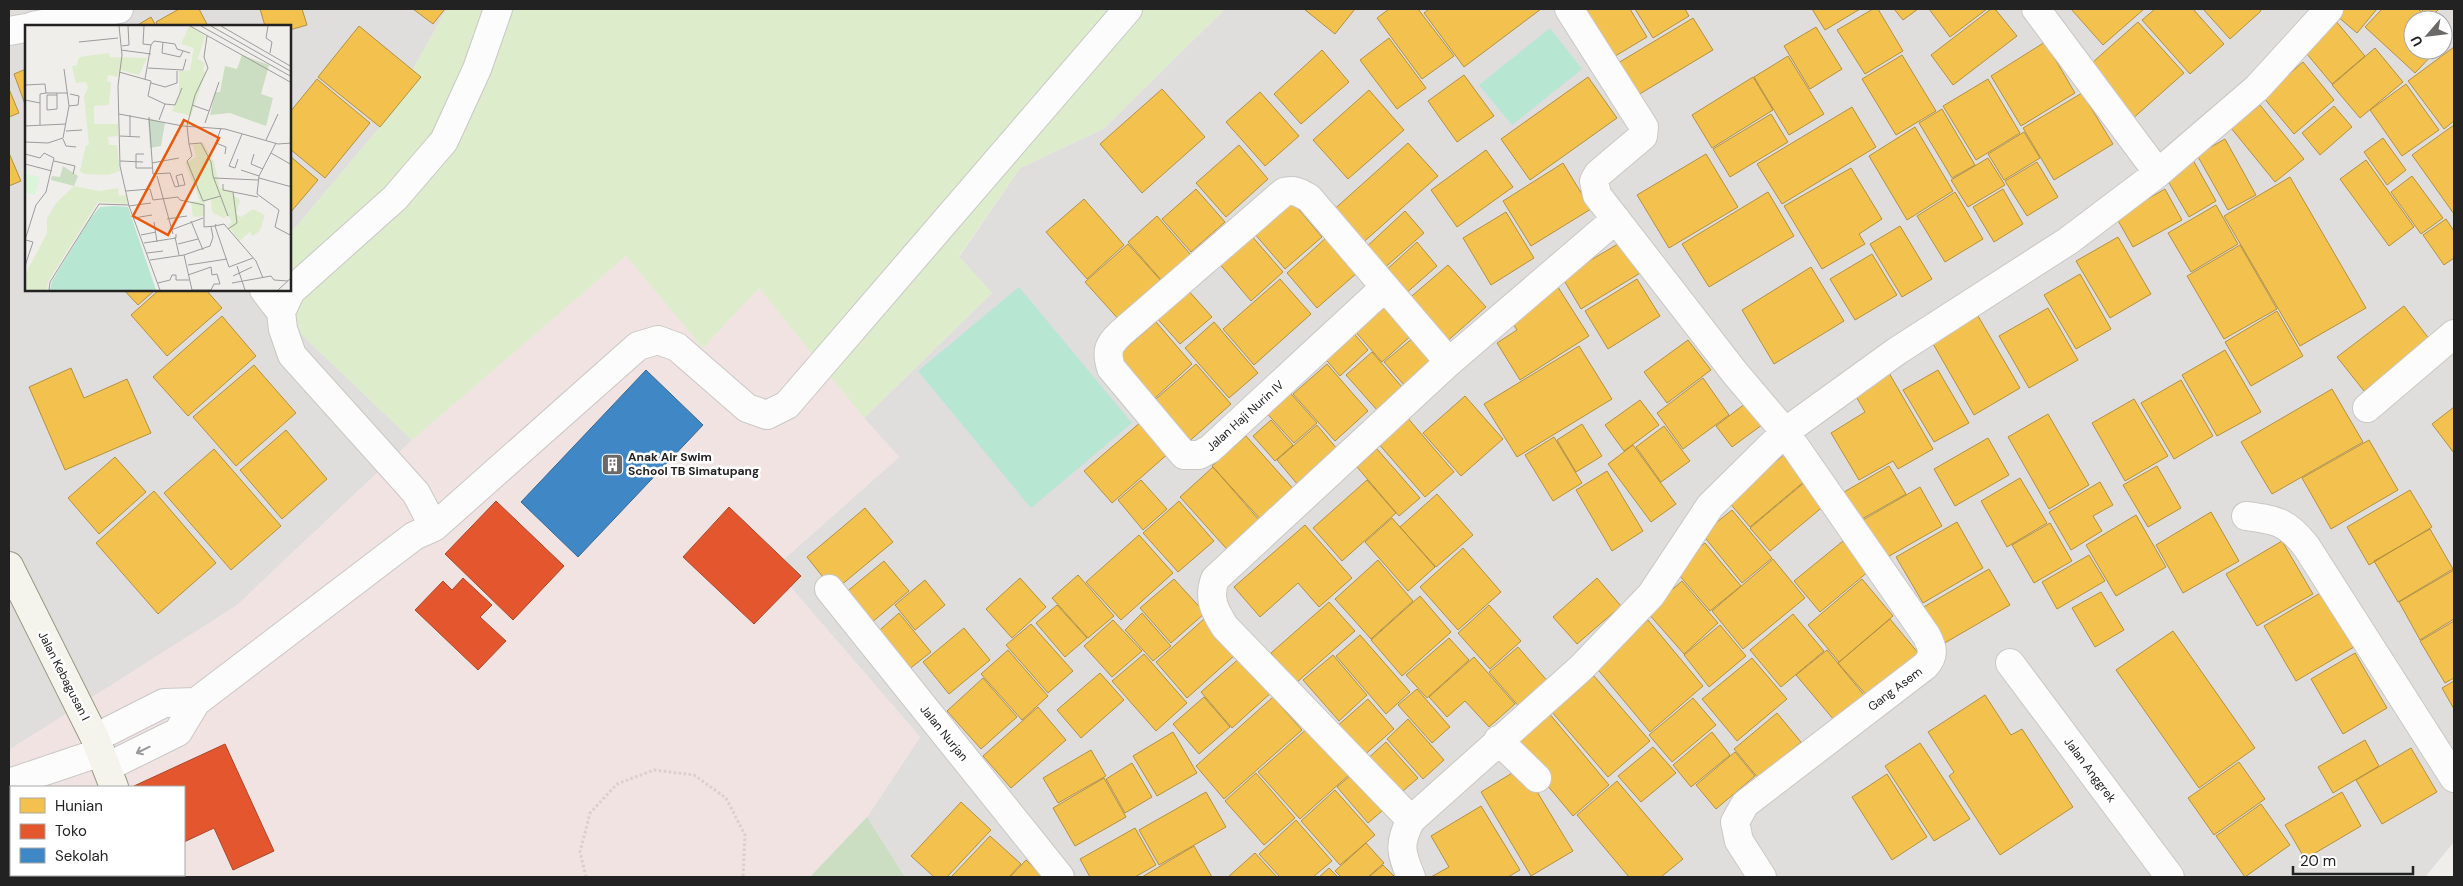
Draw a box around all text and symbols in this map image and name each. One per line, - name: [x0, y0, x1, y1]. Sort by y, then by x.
- north arrow: [2403, 10, 2453, 60]
- inset map: [25, 25, 291, 291]
- text: U: [2406, 33, 2427, 50]
- street label: Jalan Haji Nurin IV: [1203, 377, 1287, 455]
- place label: Anak Air Swim School TB Simatupang: [628, 449, 759, 479]
- building icon: Anak Air Swim School TB Simatupang: [600, 452, 624, 476]
- street label: Jalan Kebagusan I: [35, 629, 93, 723]
- street label: Gang Asem: [1865, 663, 1925, 715]
- street label: Jalan Nurjan: [916, 702, 972, 764]
- street label: Jalan Anggrek: [2060, 734, 2120, 806]
- one-way arrow: [135, 745, 150, 755]
- legend: [10, 786, 185, 876]
- text: Hunian: [55, 796, 103, 816]
- text: Toko: [55, 821, 87, 841]
- scale bar: [2293, 844, 2413, 876]
- text: Sekolah: [55, 846, 108, 866]
- text: 20 m: [2300, 851, 2336, 871]

